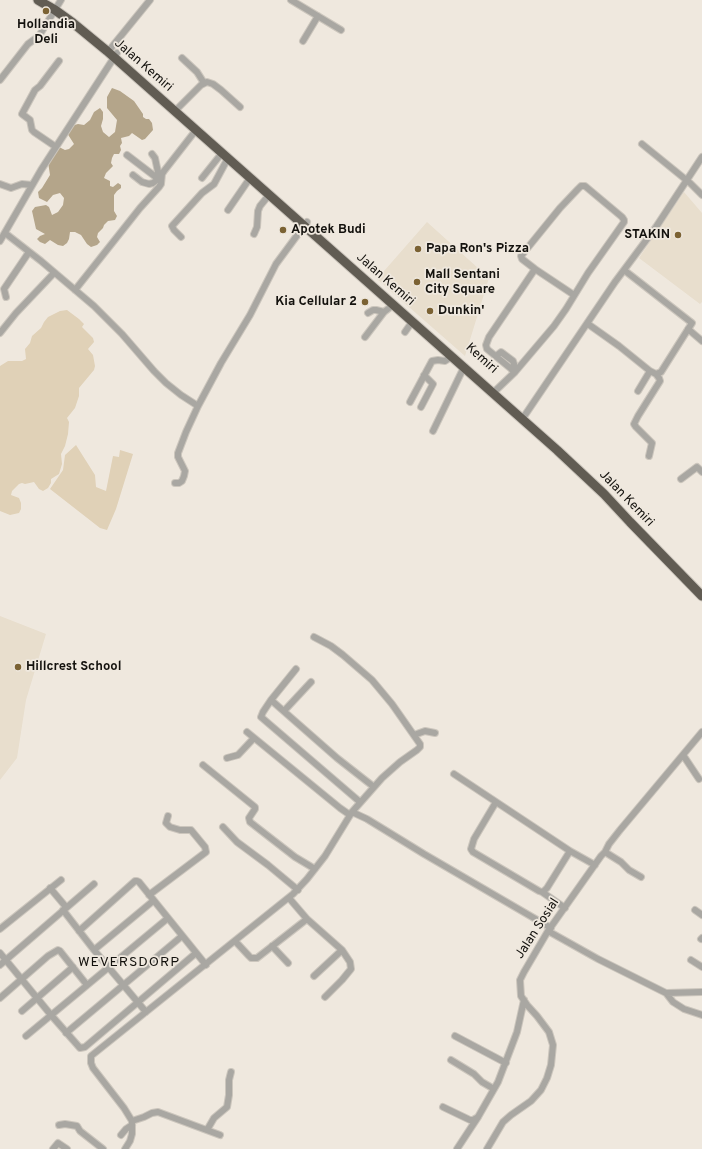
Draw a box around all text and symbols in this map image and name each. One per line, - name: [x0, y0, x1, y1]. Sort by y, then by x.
- marker: Hollandia Deli: [41, 6, 51, 16]
- place label: Hollandia Deli: [17, 17, 75, 48]
- street label: Jalan Kemiri: [110, 36, 176, 96]
- place label: Apotek Budi: [291, 222, 366, 238]
- marker: Apotek Budi: [278, 225, 288, 235]
- place label: STAKIN: [624, 227, 670, 243]
- marker: STAKIN: [673, 230, 683, 240]
- place label: Papa Ron's Pizza: [426, 241, 529, 257]
- marker: Papa Ron's Pizza: [413, 244, 423, 254]
- street label: Jalan Kemiri: [352, 250, 418, 310]
- place label: Mall Sentani City Square: [425, 267, 500, 298]
- marker: Mall Sentani City Square: [412, 277, 422, 287]
- place label: Kia Cellular 2: [275, 294, 357, 310]
- marker: Kia Cellular 2: [360, 297, 370, 307]
- place label: Dunkin': [438, 303, 484, 319]
- marker: Dunkin': [425, 306, 435, 316]
- street label: Kemiri: [462, 340, 500, 378]
- street label: Jalan Kemiri: [595, 467, 657, 531]
- place label: Hillcrest School: [26, 659, 121, 675]
- marker: Hillcrest School: [13, 662, 23, 672]
- street label: Jalan Sosial: [513, 896, 563, 962]
- district label: WEVERSDORP: [78, 955, 180, 971]

